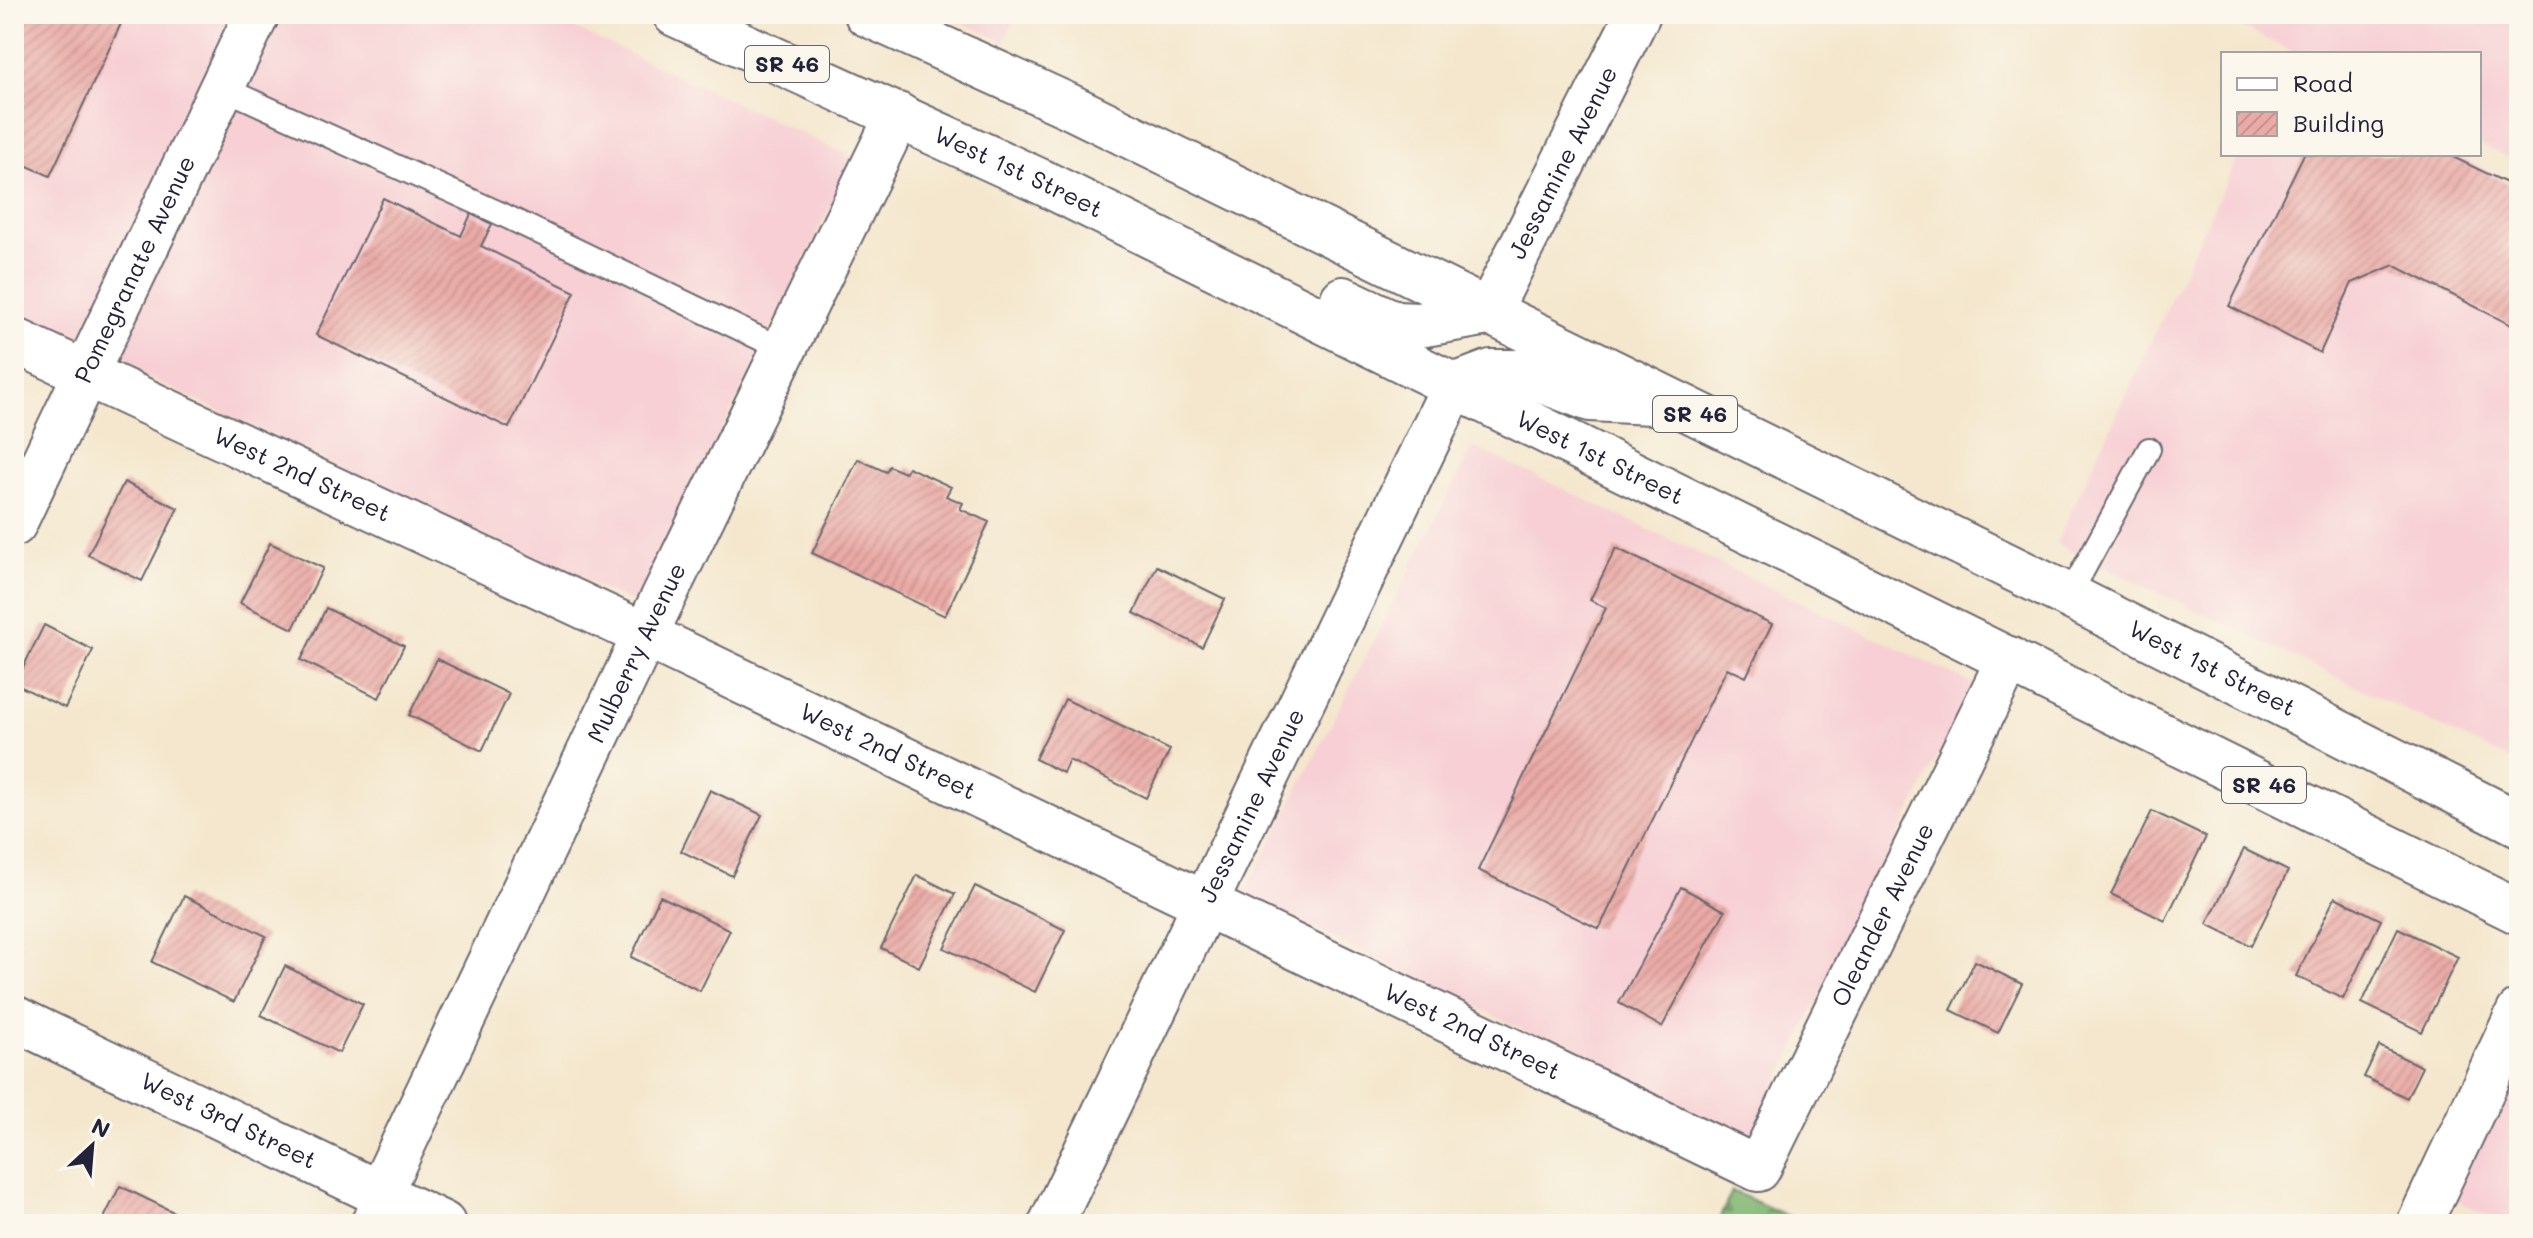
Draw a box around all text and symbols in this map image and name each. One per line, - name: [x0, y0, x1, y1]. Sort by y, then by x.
- road number: SR 46: [745, 46, 829, 82]
- legend: [2221, 52, 2481, 156]
- street label: Jessamine Avenue: [1501, 61, 1623, 264]
- text: Road: [2293, 67, 2353, 98]
- text: Building: [2293, 107, 2384, 138]
- street label: West 1st Street: [930, 118, 1109, 224]
- street label: Pomegranate Avenue: [67, 150, 201, 388]
- road number: SR 46: [1653, 396, 1737, 432]
- street label: West 1st Street: [1512, 402, 1689, 511]
- street label: West 2nd Street: [209, 419, 396, 528]
- street label: Mulberry Avenue: [579, 557, 692, 747]
- street label: West 1st Street: [2124, 612, 2301, 722]
- street label: West 2nd Street: [795, 695, 982, 806]
- street label: Jessamine Avenue: [1191, 703, 1311, 907]
- road number: SR 46: [2222, 767, 2306, 803]
- street label: Oleander Avenue: [1823, 817, 1940, 1011]
- street label: West 2nd Street: [1380, 975, 1566, 1086]
- street label: West 3rd Street: [136, 1064, 322, 1175]
- north arrow: [52, 1106, 132, 1186]
- text: N: [87, 1111, 115, 1144]

